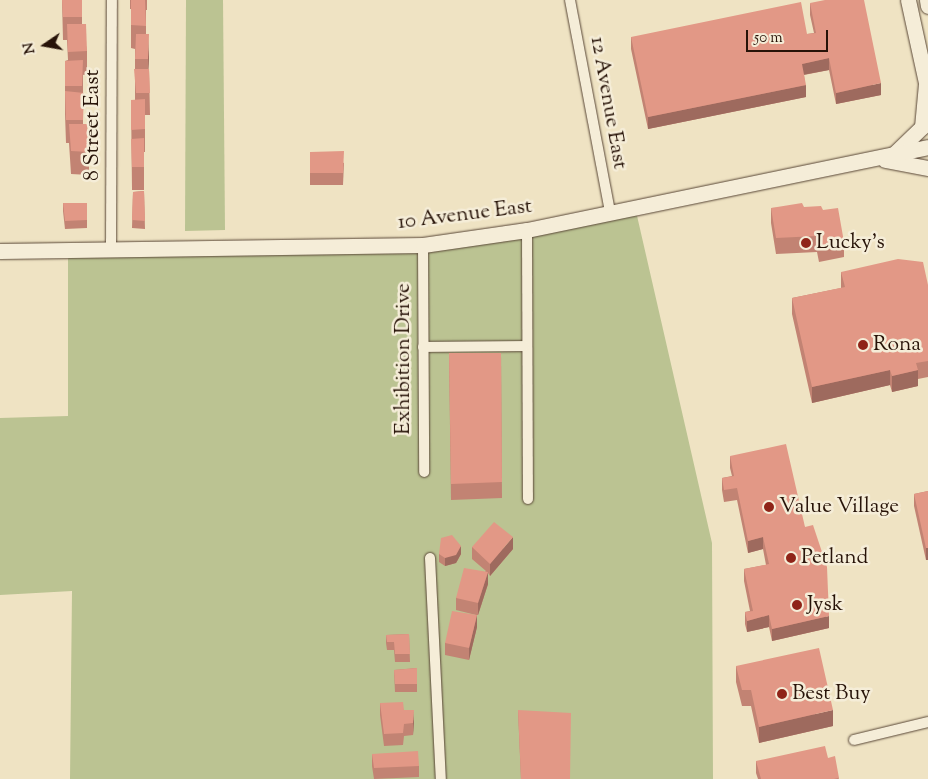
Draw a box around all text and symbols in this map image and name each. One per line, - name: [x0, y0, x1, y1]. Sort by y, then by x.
- north arrow: [20, 20, 70, 70]
- scale bar: [748, 20, 830, 52]
- text: 50 m: [754, 28, 783, 49]
- street label: 12 Avenue East: [584, 35, 632, 171]
- text: N: [19, 41, 41, 56]
- street label: 8 Street East: [80, 69, 106, 181]
- street label: 10 Avenue East: [396, 194, 534, 236]
- place label: Lucky's: [816, 230, 885, 256]
- marker: Lucky's: [800, 237, 812, 249]
- street label: Exhibition Drive: [391, 283, 417, 435]
- place label: Rona: [873, 332, 921, 358]
- marker: Rona: [857, 339, 869, 351]
- place label: Value Village: [779, 494, 899, 520]
- marker: Value Village: [763, 501, 775, 513]
- place label: Petland: [801, 545, 868, 571]
- marker: Petland: [785, 552, 797, 564]
- place label: Jysk: [807, 592, 843, 618]
- marker: Jysk: [791, 599, 803, 611]
- place label: Best Buy: [792, 681, 871, 707]
- marker: Best Buy: [776, 688, 788, 700]

